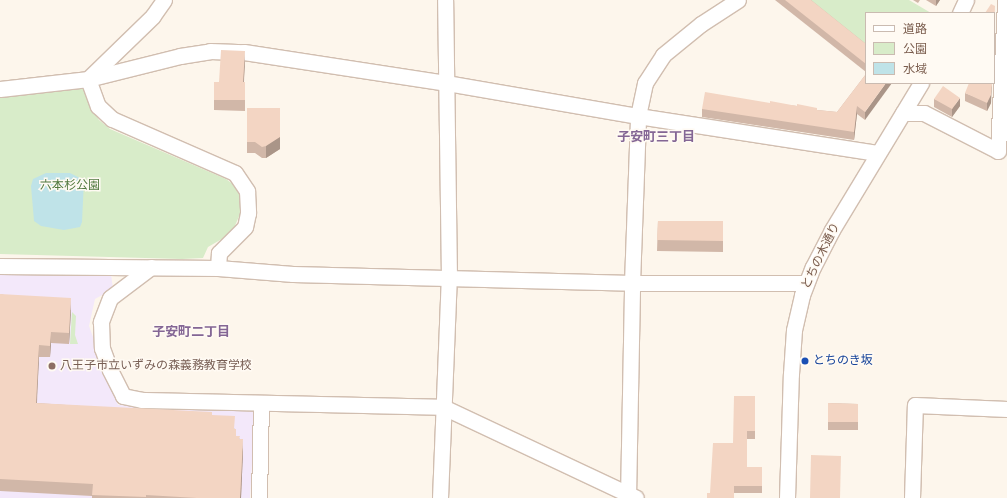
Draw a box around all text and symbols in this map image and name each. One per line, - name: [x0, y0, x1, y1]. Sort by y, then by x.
- legend: [865, 12, 995, 84]
- text: 道路: [903, 21, 927, 37]
- text: 公園: [903, 41, 927, 57]
- text: 水域: [903, 61, 927, 77]
- district label: 子安町三丁目: [617, 129, 695, 145]
- park label: 六本杉公園: [40, 179, 100, 193]
- street label: とちの木通り: [799, 220, 843, 292]
- district label: 子安町二丁目: [152, 324, 230, 340]
- place label: とちのき坂: [813, 354, 873, 368]
- marker: とちのき坂: [800, 356, 810, 366]
- place label: 八王子市立いずみの森義務教育学校: [60, 359, 252, 373]
- marker: 八王子市立いずみの森義務教育学校: [47, 361, 57, 371]

